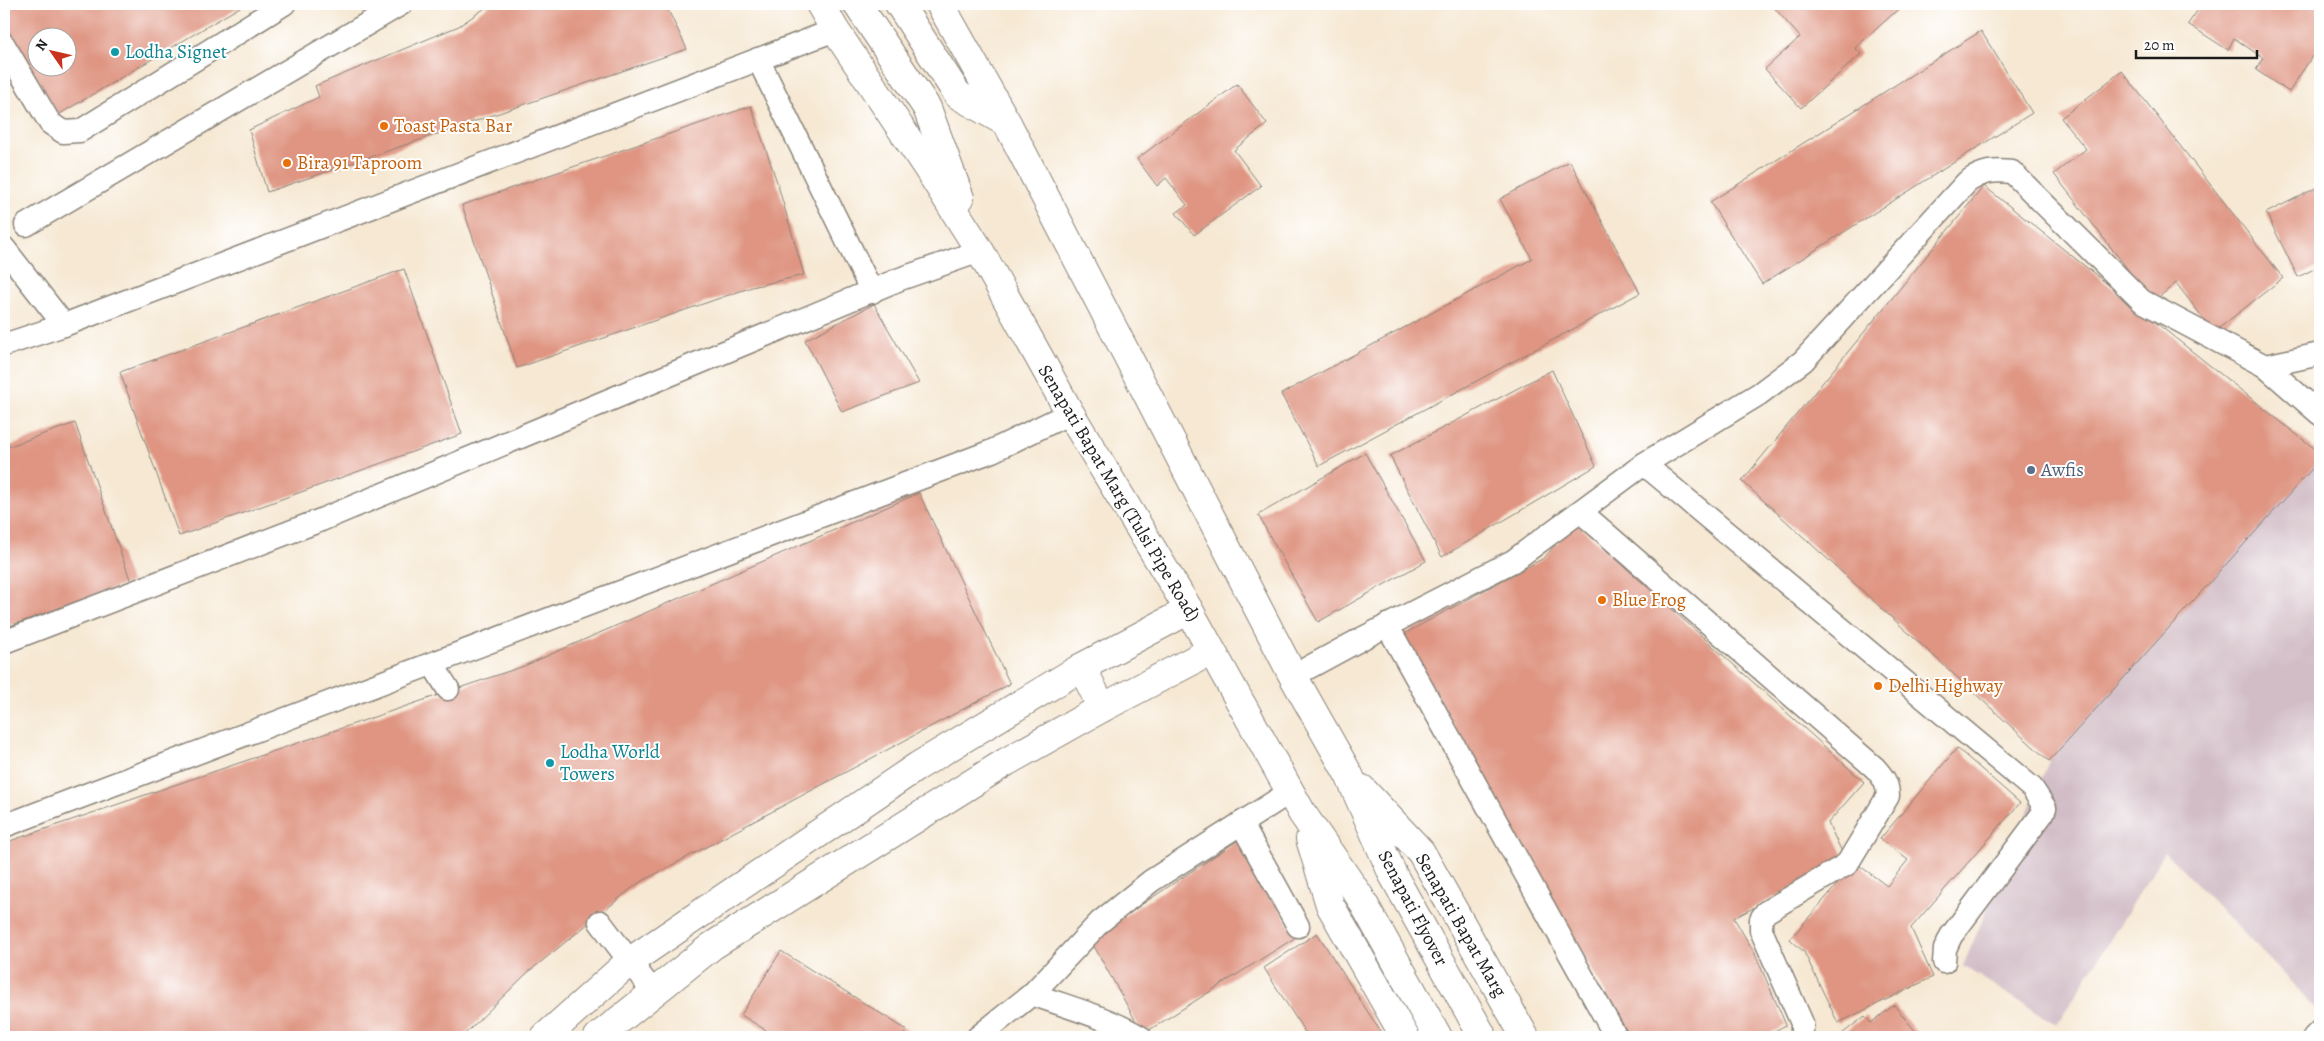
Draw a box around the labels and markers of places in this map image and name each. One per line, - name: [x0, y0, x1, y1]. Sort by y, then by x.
- place label: Lodha Signet: [125, 39, 227, 65]
- marker: Lodha Signet: [109, 46, 121, 58]
- place label: Toast Pasta Bar: [394, 113, 512, 139]
- marker: Toast Pasta Bar: [378, 120, 390, 132]
- place label: Bira 91 Taproom: [297, 150, 422, 176]
- marker: Bira 91 Taproom: [281, 157, 293, 169]
- place label: Awfis: [2040, 457, 2084, 483]
- marker: Awfis: [2025, 464, 2037, 476]
- place label: Blue Frog: [1612, 587, 1686, 613]
- marker: Blue Frog: [1596, 594, 1608, 606]
- place label: Delhi Highway: [1888, 673, 2003, 699]
- marker: Delhi Highway: [1872, 680, 1884, 692]
- place label: Lodha World Towers: [560, 739, 661, 787]
- marker: Lodha World Towers: [544, 757, 556, 769]

